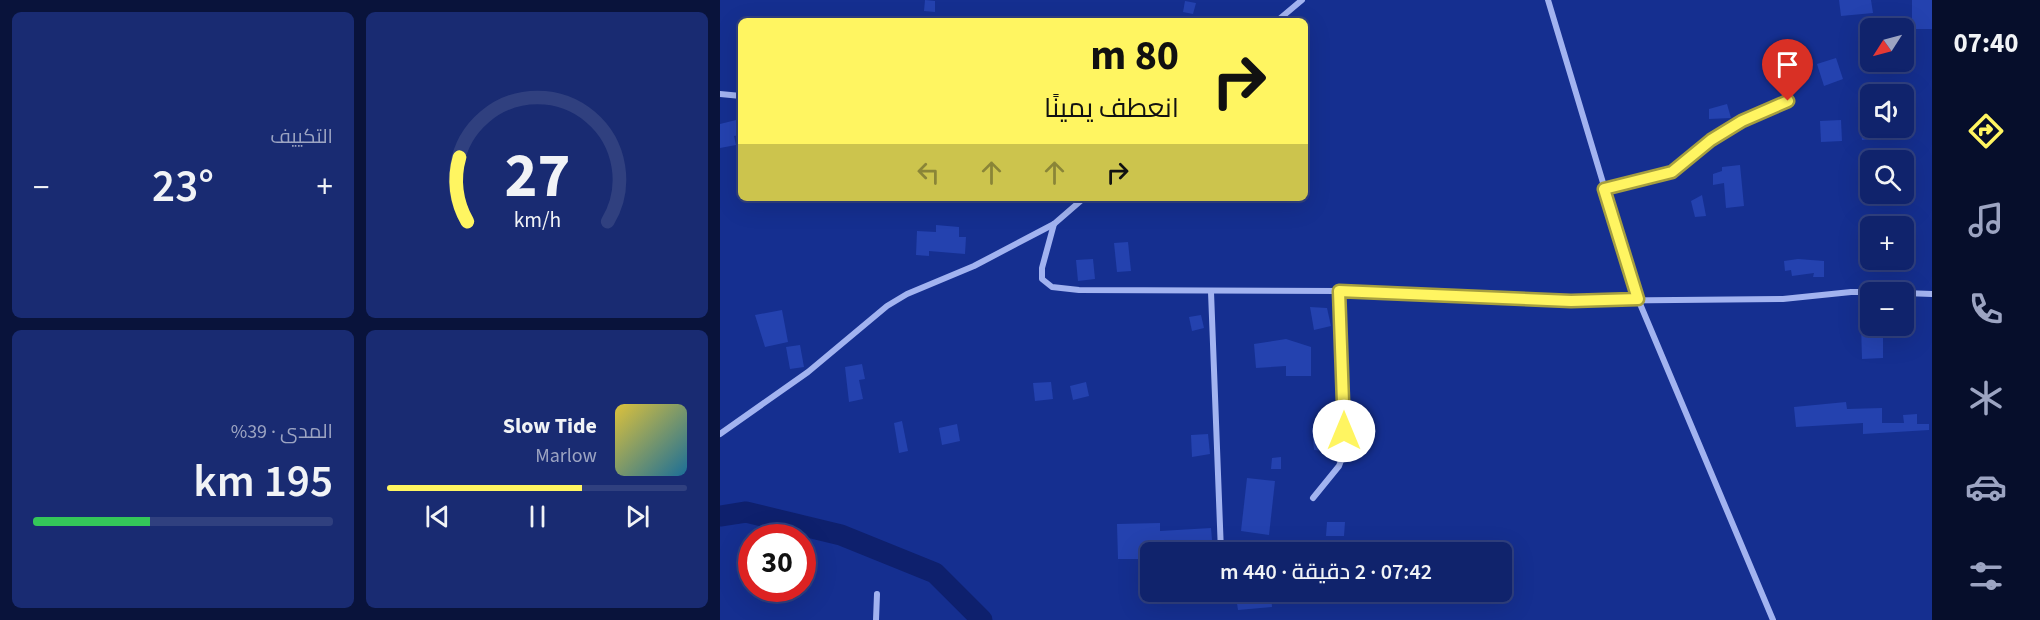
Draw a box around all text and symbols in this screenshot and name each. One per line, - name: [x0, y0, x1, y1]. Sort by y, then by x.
- north arrow: [1860, 18, 1914, 72]
- map controls: [1860, 18, 1914, 336]
- text: 07:40: [1953, 24, 2019, 63]
- text: 80 m: [1090, 26, 1179, 86]
- pin: [1762, 39, 1813, 101]
- icon: right: [1200, 42, 1278, 120]
- icon: arrive: [1771, 48, 1804, 81]
- button: sound: [1860, 84, 1914, 138]
- text: انعطف يمينًا: [1044, 89, 1179, 128]
- icon: directions: [1965, 110, 2007, 152]
- text: التكييف: [270, 123, 333, 151]
- text: 27: [504, 132, 570, 221]
- button: search: [1860, 150, 1914, 204]
- text: 23°: [152, 155, 214, 219]
- icon: left: [912, 156, 945, 189]
- icon: ahead: [975, 156, 1008, 189]
- icon: ahead: [1038, 156, 1071, 189]
- icon: right: [1101, 156, 1134, 189]
- text: −: [33, 164, 49, 211]
- text: +: [317, 164, 333, 211]
- icon: music: [1965, 199, 2007, 241]
- text: km/h: [513, 205, 561, 236]
- button: +: [1860, 216, 1914, 270]
- button: −: [1860, 282, 1914, 336]
- icon: phone: [1965, 288, 2007, 330]
- icon: climate: [1965, 377, 2007, 419]
- position arrow: [1312, 399, 1376, 463]
- text: Slow Tide: [503, 410, 597, 442]
- text: المدى · 39%: [231, 418, 333, 446]
- text: Marlow: [535, 442, 597, 470]
- text: 195 km: [193, 450, 333, 514]
- icon: car: [1965, 466, 2007, 508]
- icon: previous: [421, 500, 454, 533]
- icon: pause: [521, 500, 554, 533]
- icon: next: [621, 500, 654, 533]
- speed limit sign: 30: [738, 524, 816, 602]
- icon: filters: [1965, 555, 2007, 597]
- text: 07:42 · 2 دقيقة · 440 m: [1220, 556, 1432, 588]

